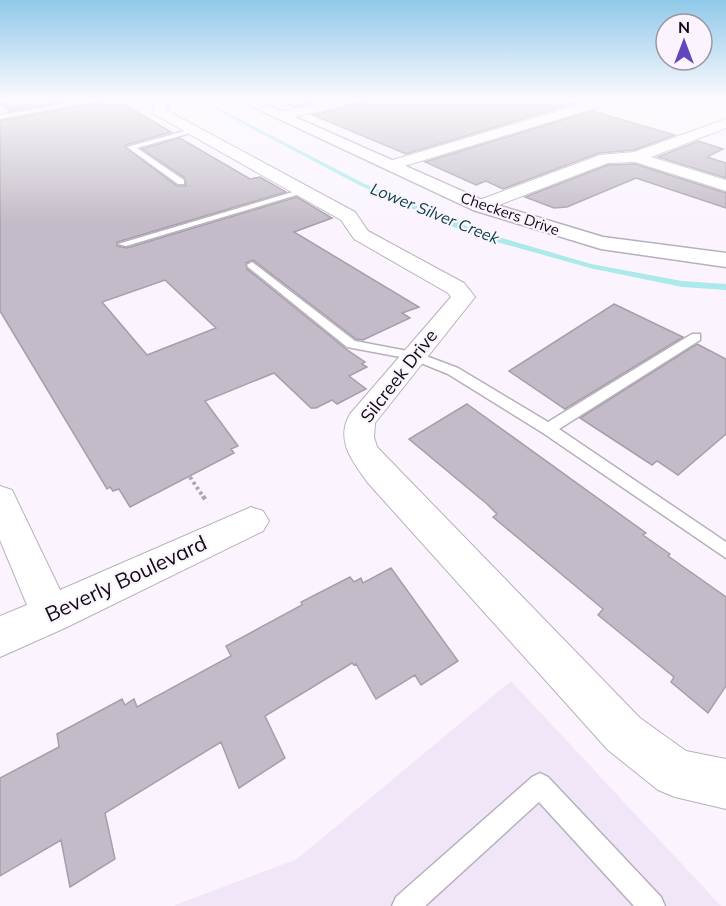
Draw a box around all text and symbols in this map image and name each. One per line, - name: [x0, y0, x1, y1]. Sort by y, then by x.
- north arrow: [654, 12, 714, 72]
- text: N: [678, 17, 690, 37]
- water label: Lower Silver Creek: [368, 178, 503, 248]
- street label: Checkers Drive: [458, 188, 562, 239]
- street label: Silcreek Drive: [355, 324, 442, 427]
- street label: Beverly Boulevard: [41, 529, 211, 627]

